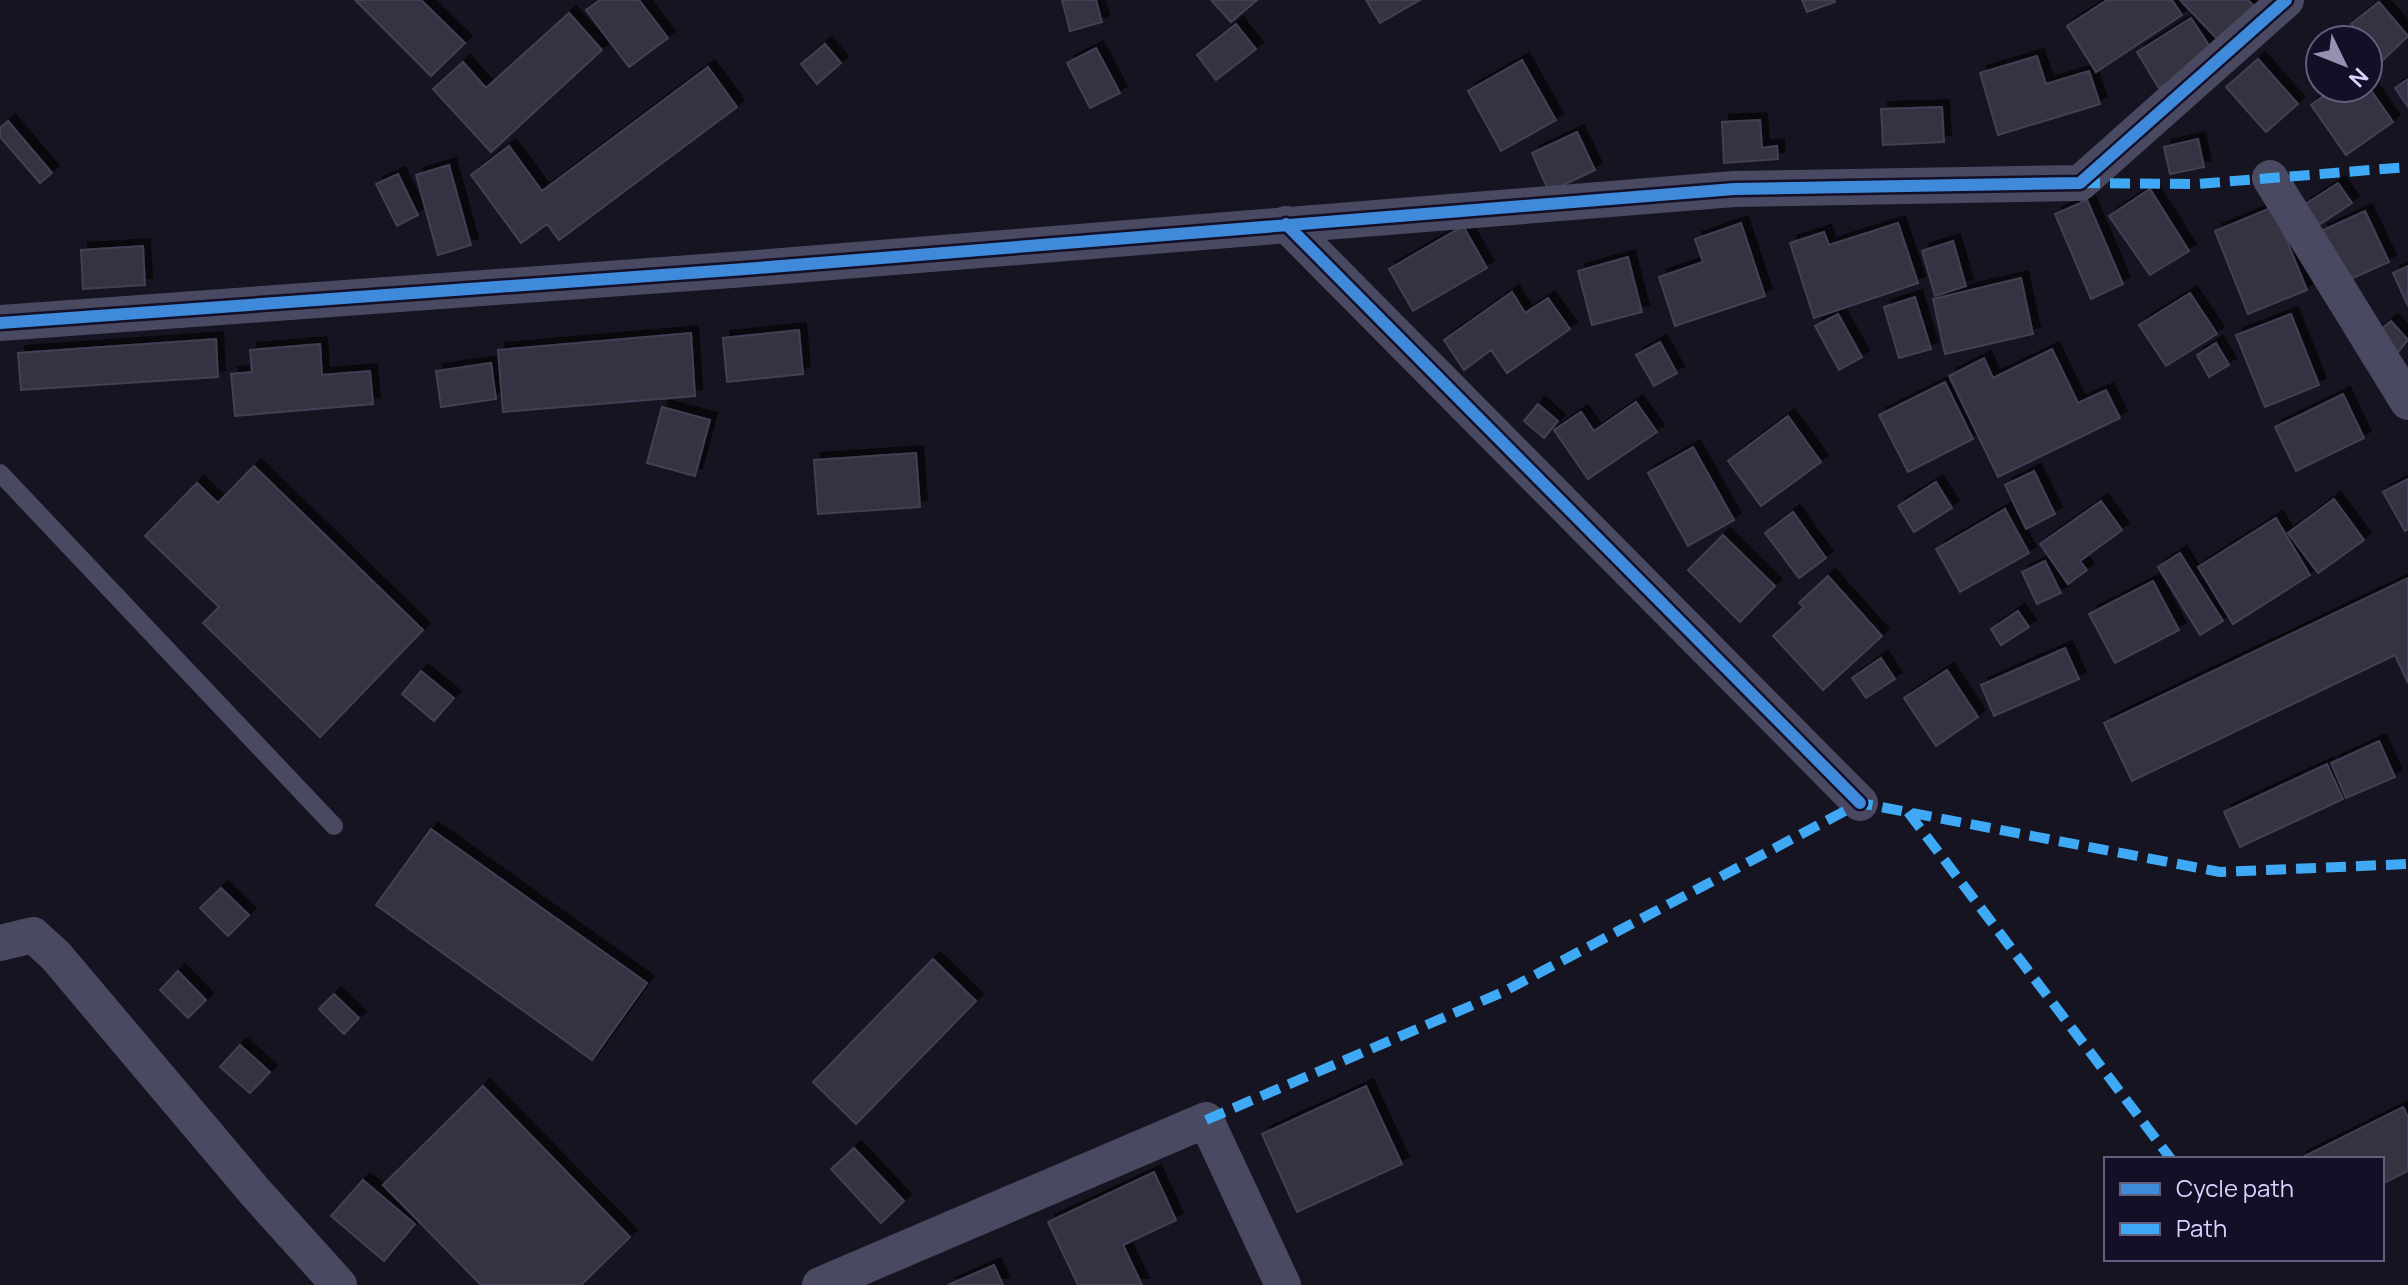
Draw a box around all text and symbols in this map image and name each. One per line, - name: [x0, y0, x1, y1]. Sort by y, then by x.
- north arrow: [2304, 24, 2384, 104]
- text: N: [2342, 62, 2375, 94]
- legend: [2104, 1157, 2384, 1261]
- text: Cycle path: [2176, 1171, 2294, 1204]
- text: Path: [2176, 1211, 2227, 1244]

